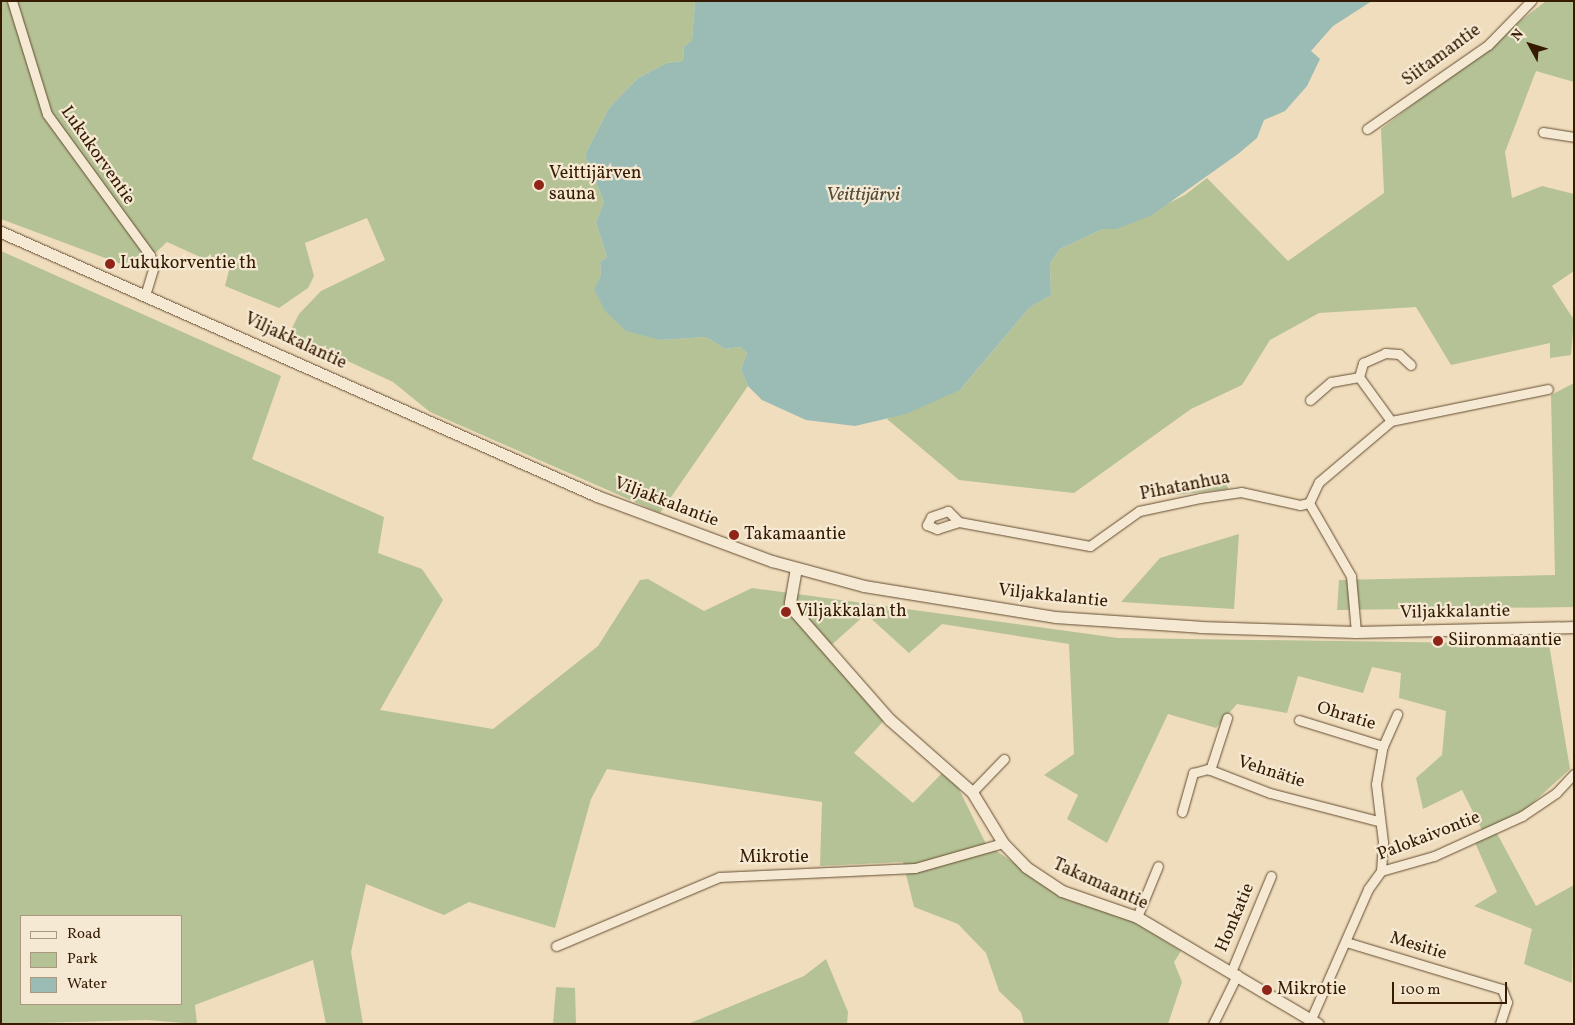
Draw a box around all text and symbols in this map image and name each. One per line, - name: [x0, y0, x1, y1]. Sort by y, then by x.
- street label: Siitamantie: [1398, 20, 1486, 92]
- north arrow: [1505, 20, 1555, 70]
- text: N: [1507, 25, 1529, 45]
- street label: Lukukorventie: [55, 102, 139, 210]
- place label: Veittijärven sauna: [549, 164, 641, 206]
- marker: Veittijärven sauna: [533, 179, 545, 191]
- water label: Veittijärvi: [826, 185, 900, 207]
- place label: Lukukorventie th: [120, 253, 256, 275]
- marker: Lukukorventie th: [104, 258, 116, 270]
- street label: Viljakkalantie: [240, 309, 350, 375]
- street label: Pihatanhua: [1138, 468, 1232, 506]
- street label: Viljakkalantie: [611, 473, 721, 533]
- place label: Takamaantie: [744, 524, 846, 546]
- marker: Takamaantie: [728, 529, 740, 541]
- street label: Viljakkalantie: [997, 580, 1109, 614]
- place label: Viljakkalan th: [796, 601, 907, 623]
- street label: Viljakkalantie: [1400, 601, 1510, 625]
- marker: Viljakkalan th: [780, 606, 792, 618]
- place label: Siironmaantie: [1448, 630, 1562, 652]
- marker: Siironmaantie: [1432, 635, 1444, 647]
- street label: Ohratie: [1314, 698, 1378, 736]
- street label: Vehnätie: [1235, 752, 1307, 794]
- street label: Palokaivontie: [1375, 808, 1483, 866]
- street label: Mikrotie: [739, 847, 809, 869]
- street label: Takamaantie: [1049, 854, 1151, 916]
- street label: Honkatie: [1212, 880, 1260, 956]
- legend: [20, 915, 182, 1005]
- text: Road: [67, 924, 101, 945]
- street label: Mesitie: [1387, 928, 1449, 966]
- text: Park: [67, 949, 98, 970]
- scale bar: [1395, 972, 1510, 1004]
- text: Water: [67, 974, 107, 995]
- place label: Mikrotie: [1277, 979, 1346, 1001]
- text: 100 m: [1400, 980, 1440, 1001]
- marker: Mikrotie: [1261, 984, 1273, 996]

